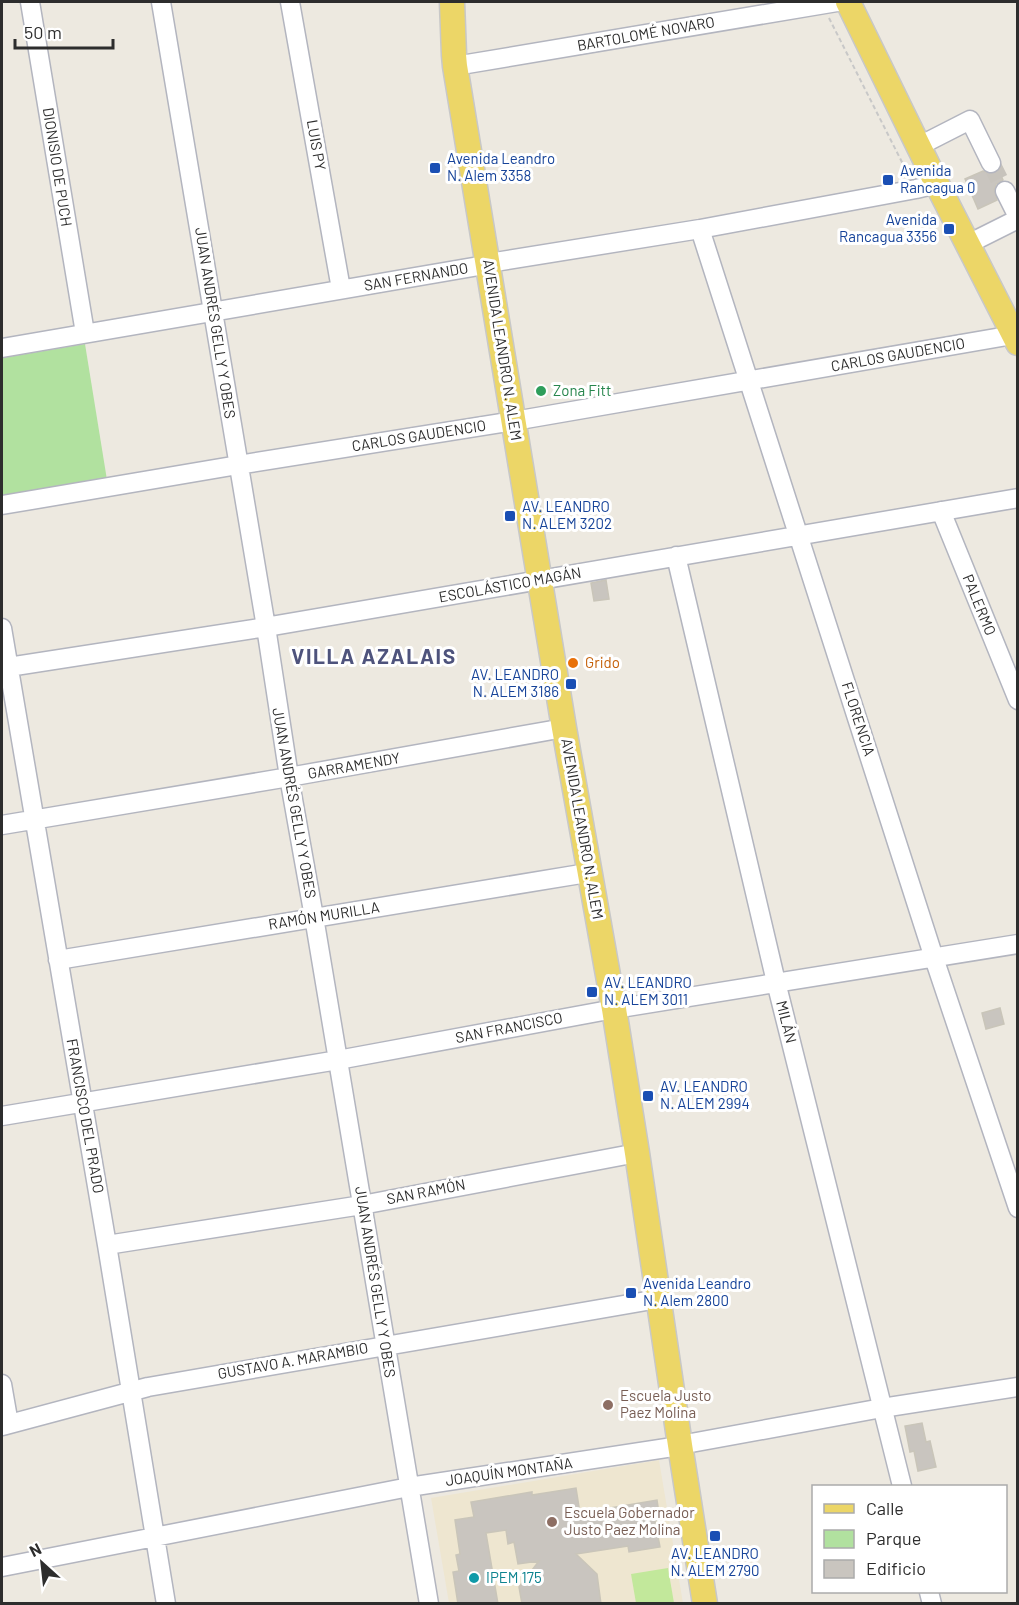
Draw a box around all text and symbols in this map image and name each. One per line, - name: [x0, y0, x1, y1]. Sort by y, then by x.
- scale bar: [15, 12, 112, 50]
- street label: BARTOLOMÉ NOVARO: [576, 12, 716, 54]
- text: 50 m: [24, 21, 62, 43]
- street label: DIONISIO DE PUCH: [40, 106, 76, 228]
- street label: LUIS PY: [304, 118, 330, 172]
- place label: Avenida Leandro N. Alem 3358: [447, 149, 555, 184]
- marker: Avenida Leandro N. Alem 3358: [428, 161, 442, 175]
- place label: Avenida Rancagua 0: [900, 161, 976, 196]
- marker: Avenida Rancagua 0: [881, 173, 895, 187]
- place label: Avenida Rancagua 3356: [839, 210, 937, 245]
- marker: Avenida Rancagua 3356: [942, 222, 956, 236]
- street label: JUAN ANDRÉS GELLY Y OBES: [192, 226, 240, 420]
- street label: SAN FERNANDO: [362, 258, 469, 294]
- street label: AVENIDA LEANDRO N. ALEM: [480, 258, 526, 442]
- street label: CARLOS GAUDENCIO: [829, 333, 966, 375]
- place label: Zona Fitt: [553, 381, 611, 399]
- marker: Zona Fitt: [534, 384, 548, 398]
- street label: CARLOS GAUDENCIO: [350, 416, 487, 455]
- place label: AV. LEANDRO N. ALEM 3202: [522, 497, 612, 532]
- marker: AV. LEANDRO N. ALEM 3202: [503, 509, 517, 523]
- street label: ESCOLÁSTICO MAGÁN: [437, 563, 582, 605]
- street label: PALERMO: [960, 571, 1000, 638]
- district label: VILLA AZALAIS: [291, 643, 457, 668]
- place label: Grido: [585, 653, 620, 671]
- marker: Grido: [566, 656, 580, 670]
- place label: AV. LEANDRO N. ALEM 3186: [471, 665, 559, 700]
- marker: AV. LEANDRO N. ALEM 3186: [564, 677, 578, 691]
- street label: FLORENCIA: [839, 679, 879, 758]
- street label: JUAN ANDRÉS GELLY Y OBES: [269, 706, 321, 900]
- street label: AVENIDA LEANDRO N. ALEM: [558, 737, 608, 921]
- street label: GARRAMENDY: [306, 748, 401, 782]
- street label: RAMÓN MURILLA: [267, 897, 381, 933]
- place label: AV. LEANDRO N. ALEM 3011: [604, 973, 692, 1008]
- marker: AV. LEANDRO N. ALEM 3011: [585, 985, 599, 999]
- street label: MILÁN: [773, 999, 801, 1045]
- street label: SAN FRANCISCO: [454, 1008, 564, 1046]
- street label: FRANCISCO DEL PRADO: [64, 1037, 108, 1195]
- place label: AV. LEANDRO N. ALEM 2994: [660, 1077, 750, 1112]
- marker: AV. LEANDRO N. ALEM 2994: [641, 1089, 655, 1103]
- street label: SAN RAMÓN: [385, 1175, 467, 1207]
- street label: JUAN ANDRÉS GELLY Y OBES: [352, 1185, 400, 1379]
- place label: Avenida Leandro N. Alem 2800: [643, 1274, 751, 1309]
- marker: Avenida Leandro N. Alem 2800: [624, 1286, 638, 1300]
- street label: GUSTAVO A. MARAMBIO: [216, 1338, 370, 1382]
- place label: Escuela Justo Paez Molina: [620, 1386, 712, 1421]
- marker: Escuela Justo Paez Molina: [601, 1398, 615, 1412]
- street label: JOAQUÍN MONTAÑA: [444, 1453, 574, 1489]
- legend: [812, 1485, 1007, 1593]
- text: Calle: [866, 1497, 904, 1519]
- place label: Escuela Gobernador Justo Paez Molina: [564, 1503, 695, 1538]
- marker: Escuela Gobernador Justo Paez Molina: [545, 1515, 559, 1529]
- text: Parque: [866, 1527, 921, 1549]
- marker: AV. LEANDRO N. ALEM 2790: [708, 1529, 722, 1543]
- north arrow: [12, 1533, 72, 1593]
- text: N: [26, 1538, 44, 1560]
- place label: AV. LEANDRO N. ALEM 2790: [670, 1544, 760, 1579]
- text: Edificio: [866, 1557, 926, 1579]
- place label: IPEM 175: [486, 1568, 542, 1586]
- marker: IPEM 175: [467, 1571, 481, 1585]

